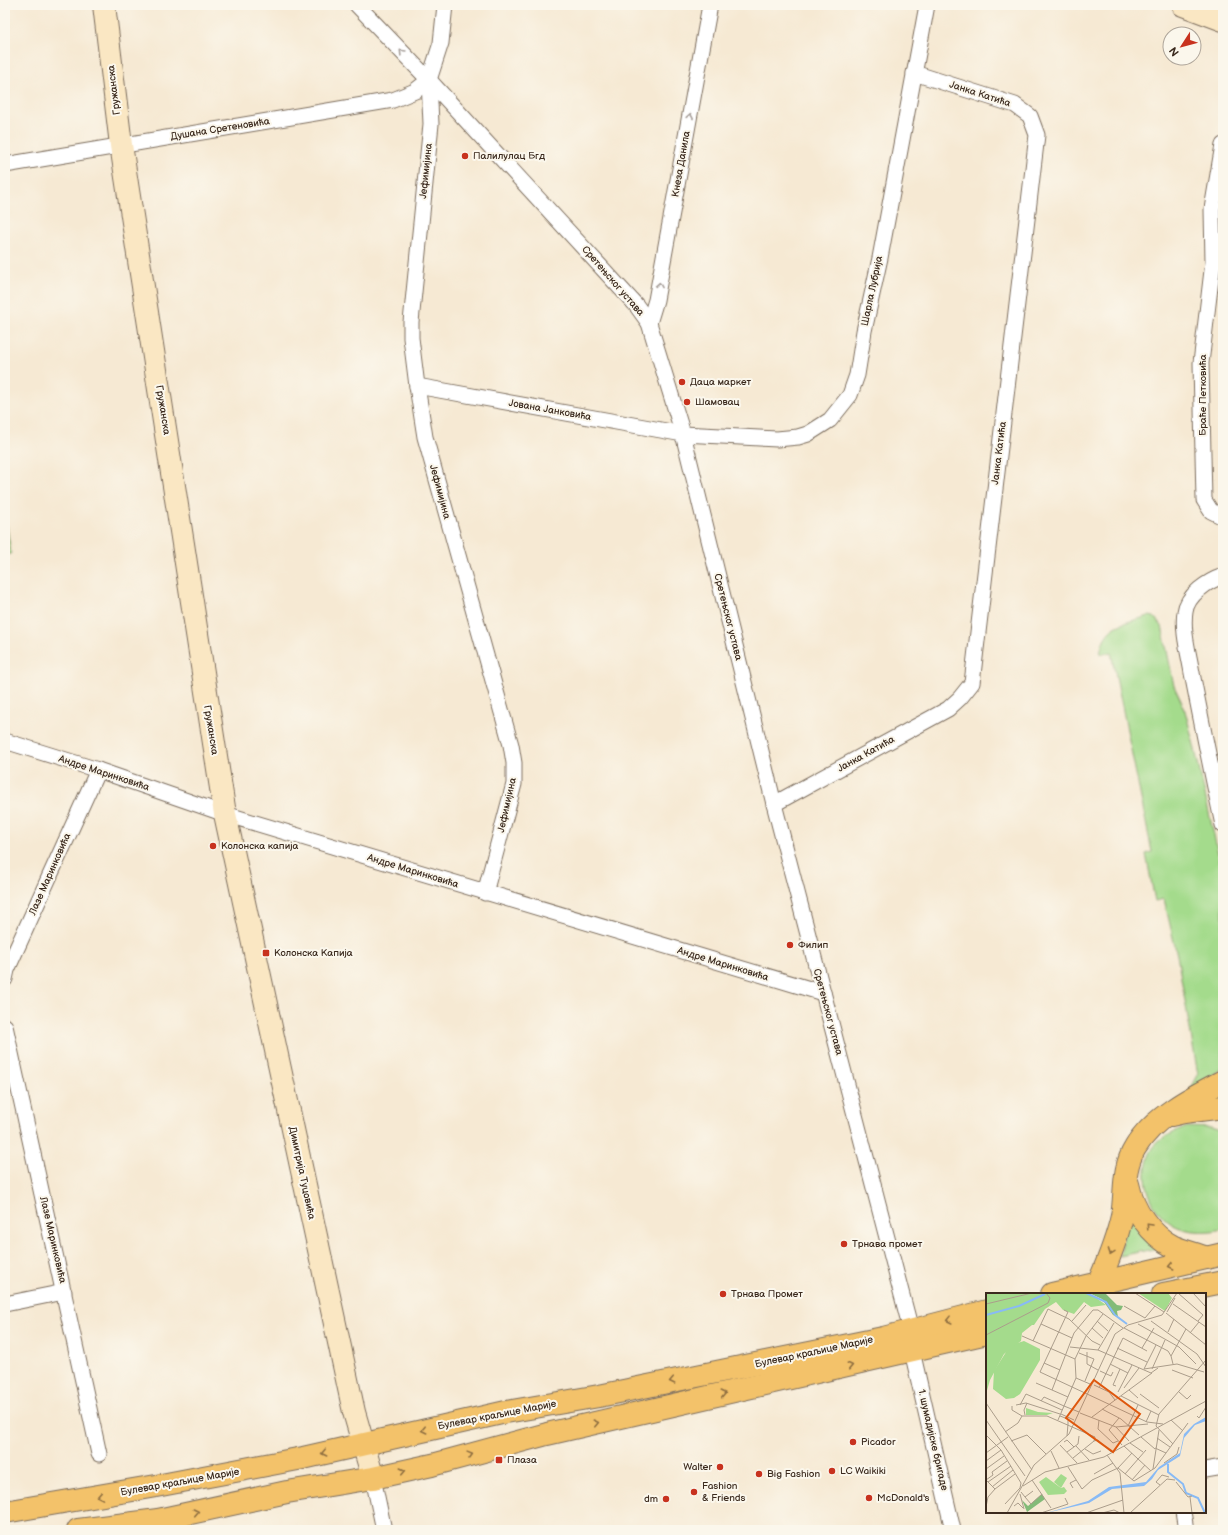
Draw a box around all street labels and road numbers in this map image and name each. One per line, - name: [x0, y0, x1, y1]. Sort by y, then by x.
- street label: Гружанска: [105, 64, 123, 116]
- street label: Јанка Катића: [948, 78, 1012, 110]
- street label: Душана Сретеновића: [169, 115, 271, 143]
- street label: Кнеза Данила: [669, 130, 693, 198]
- street label: Јефимијина: [417, 143, 435, 199]
- street label: Сретењског устава: [579, 243, 647, 319]
- street label: Шарла Лубрија: [859, 255, 885, 327]
- street label: Браће Петковића: [1197, 354, 1209, 436]
- street label: Гружанска: [153, 384, 173, 436]
- street label: Јована Јанковића: [508, 397, 592, 423]
- street label: Јанка Катића: [989, 421, 1009, 485]
- street label: Јефимијина: [427, 463, 453, 521]
- street label: Сретењског устава: [711, 572, 745, 662]
- street label: Гружанска: [201, 704, 221, 756]
- street label: Јанка Катића: [835, 733, 897, 775]
- street label: Андре Маринковића: [56, 752, 151, 793]
- street label: Јефимијина: [495, 776, 519, 834]
- street label: Лазе Маринковића: [26, 831, 74, 918]
- street label: Андре Маринковића: [365, 851, 460, 891]
- street label: Андре Маринковића: [675, 944, 770, 984]
- street label: Сретењског устава: [811, 967, 845, 1057]
- street label: Димитрија Туцовића: [286, 1125, 318, 1221]
- street label: Лазе Маринковића: [37, 1195, 69, 1285]
- street label: Булевар краљице Марије: [754, 1334, 875, 1370]
- street label: 1. шумадијске бригаде: [915, 1388, 951, 1492]
- street label: Булевар краљице Марије: [437, 1398, 558, 1432]
- street label: Булевар краљице Марије: [120, 1466, 241, 1498]

